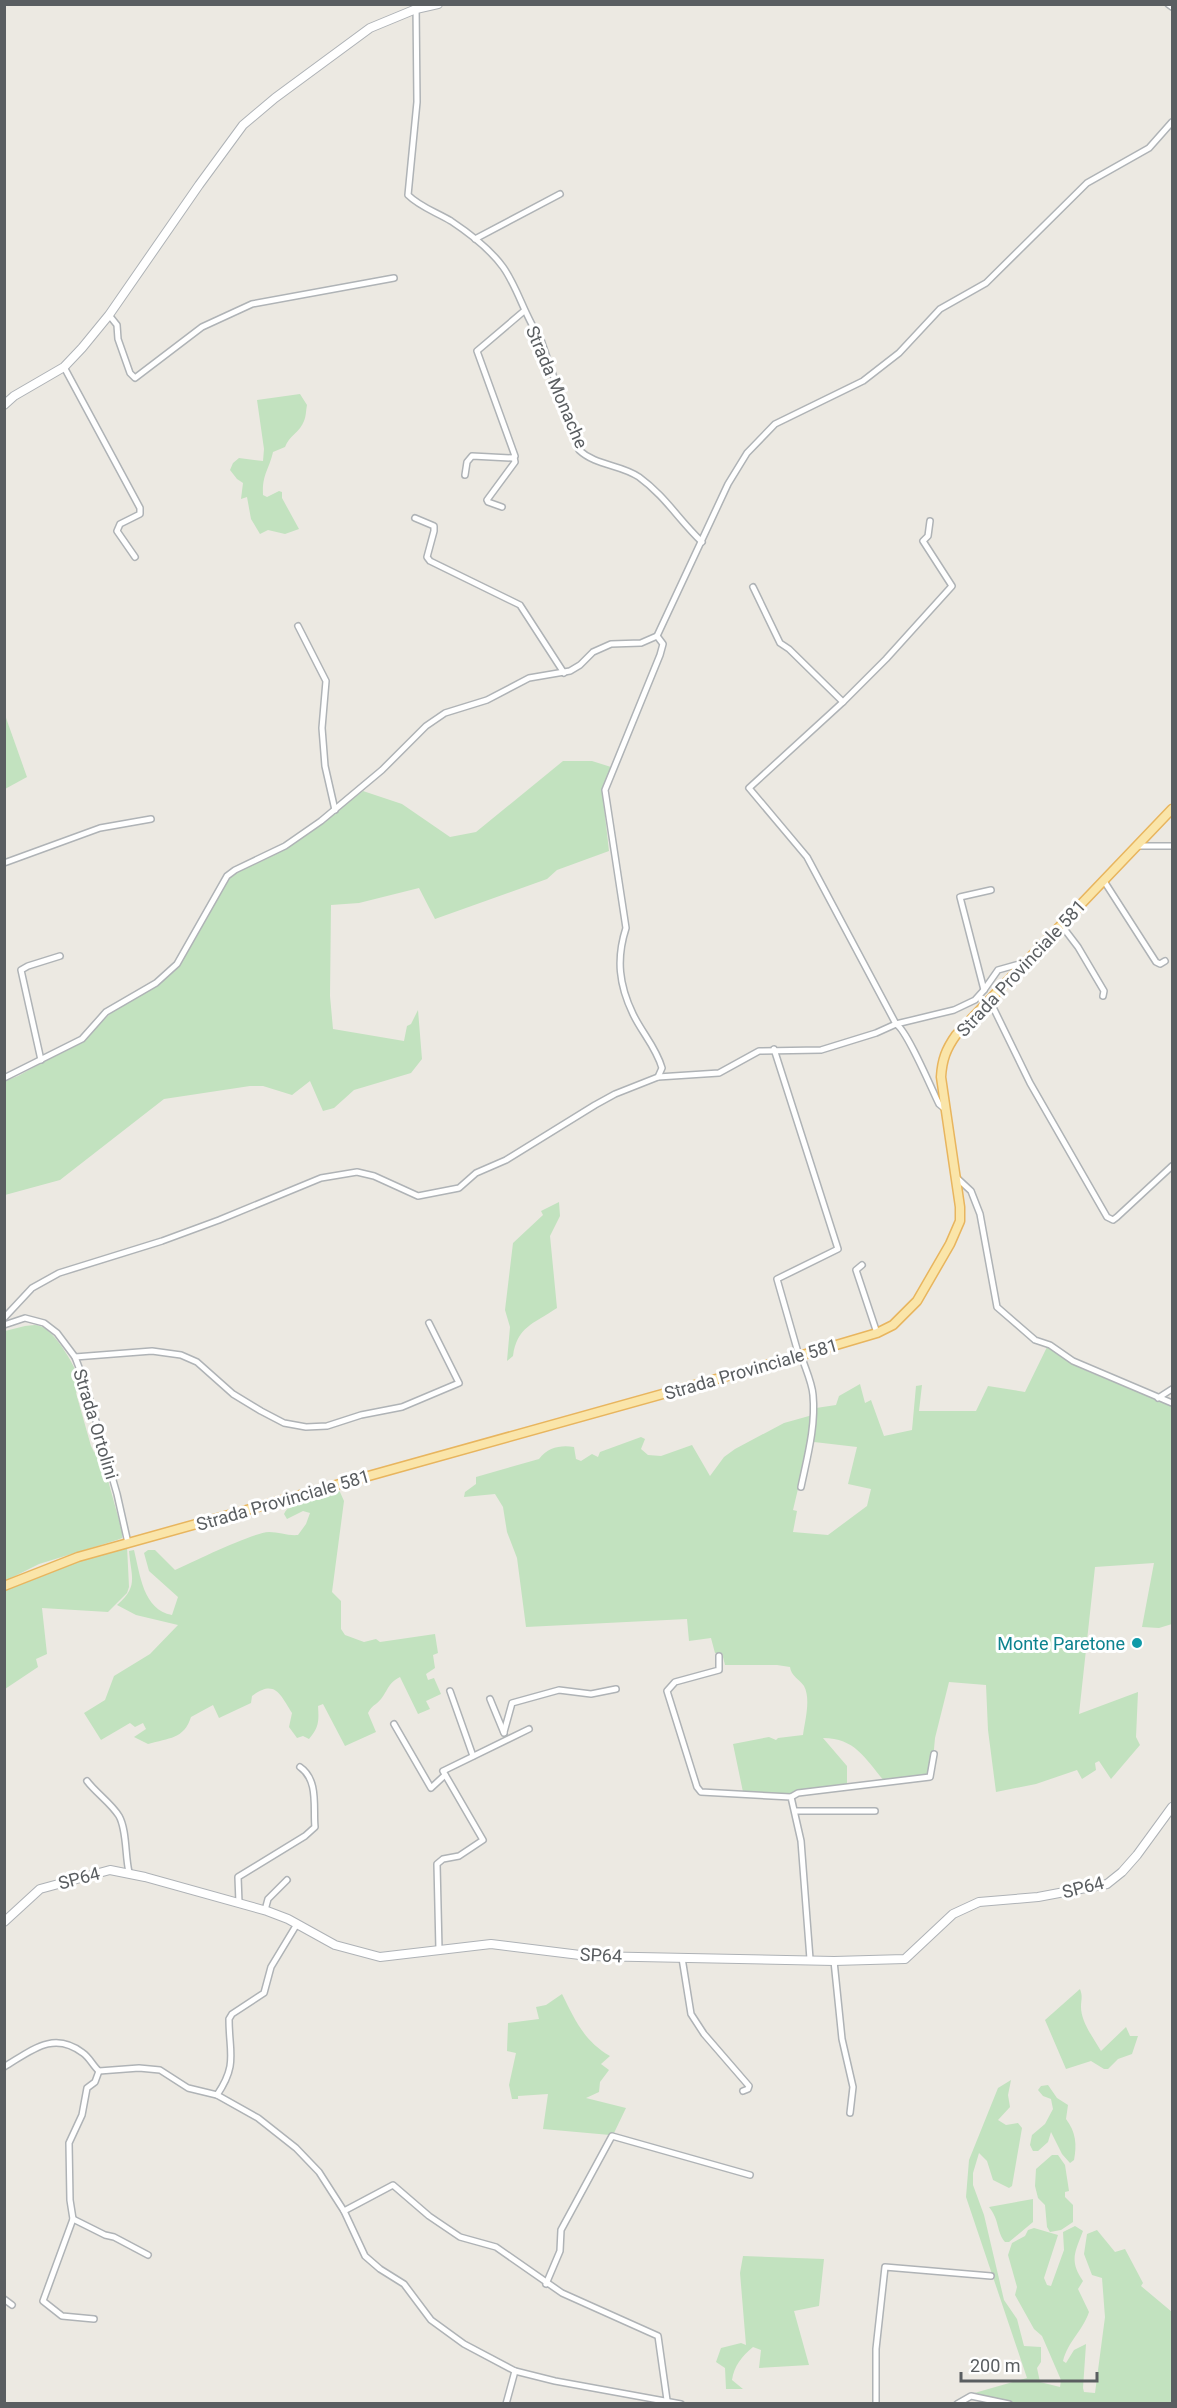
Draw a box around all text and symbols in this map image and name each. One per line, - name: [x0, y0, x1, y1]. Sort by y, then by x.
- street label: Strada Monache: [522, 323, 592, 451]
- street label: Strada Provinciale 581: [952, 895, 1090, 1041]
- street label: Strada Provinciale 581: [662, 1334, 840, 1404]
- street label: Strada Ortolini: [69, 1366, 123, 1482]
- street label: Strada Provinciale 581: [194, 1465, 372, 1535]
- place label: Monte Paretone: [997, 1633, 1125, 1654]
- marker: Monte Paretone: [1130, 1636, 1144, 1650]
- street label: SP64: [56, 1862, 102, 1894]
- street label: SP64: [1060, 1872, 1106, 1902]
- street label: SP64: [579, 1943, 623, 1967]
- scale bar: [961, 2345, 1098, 2383]
- text: 200 m: [970, 2355, 1021, 2376]

